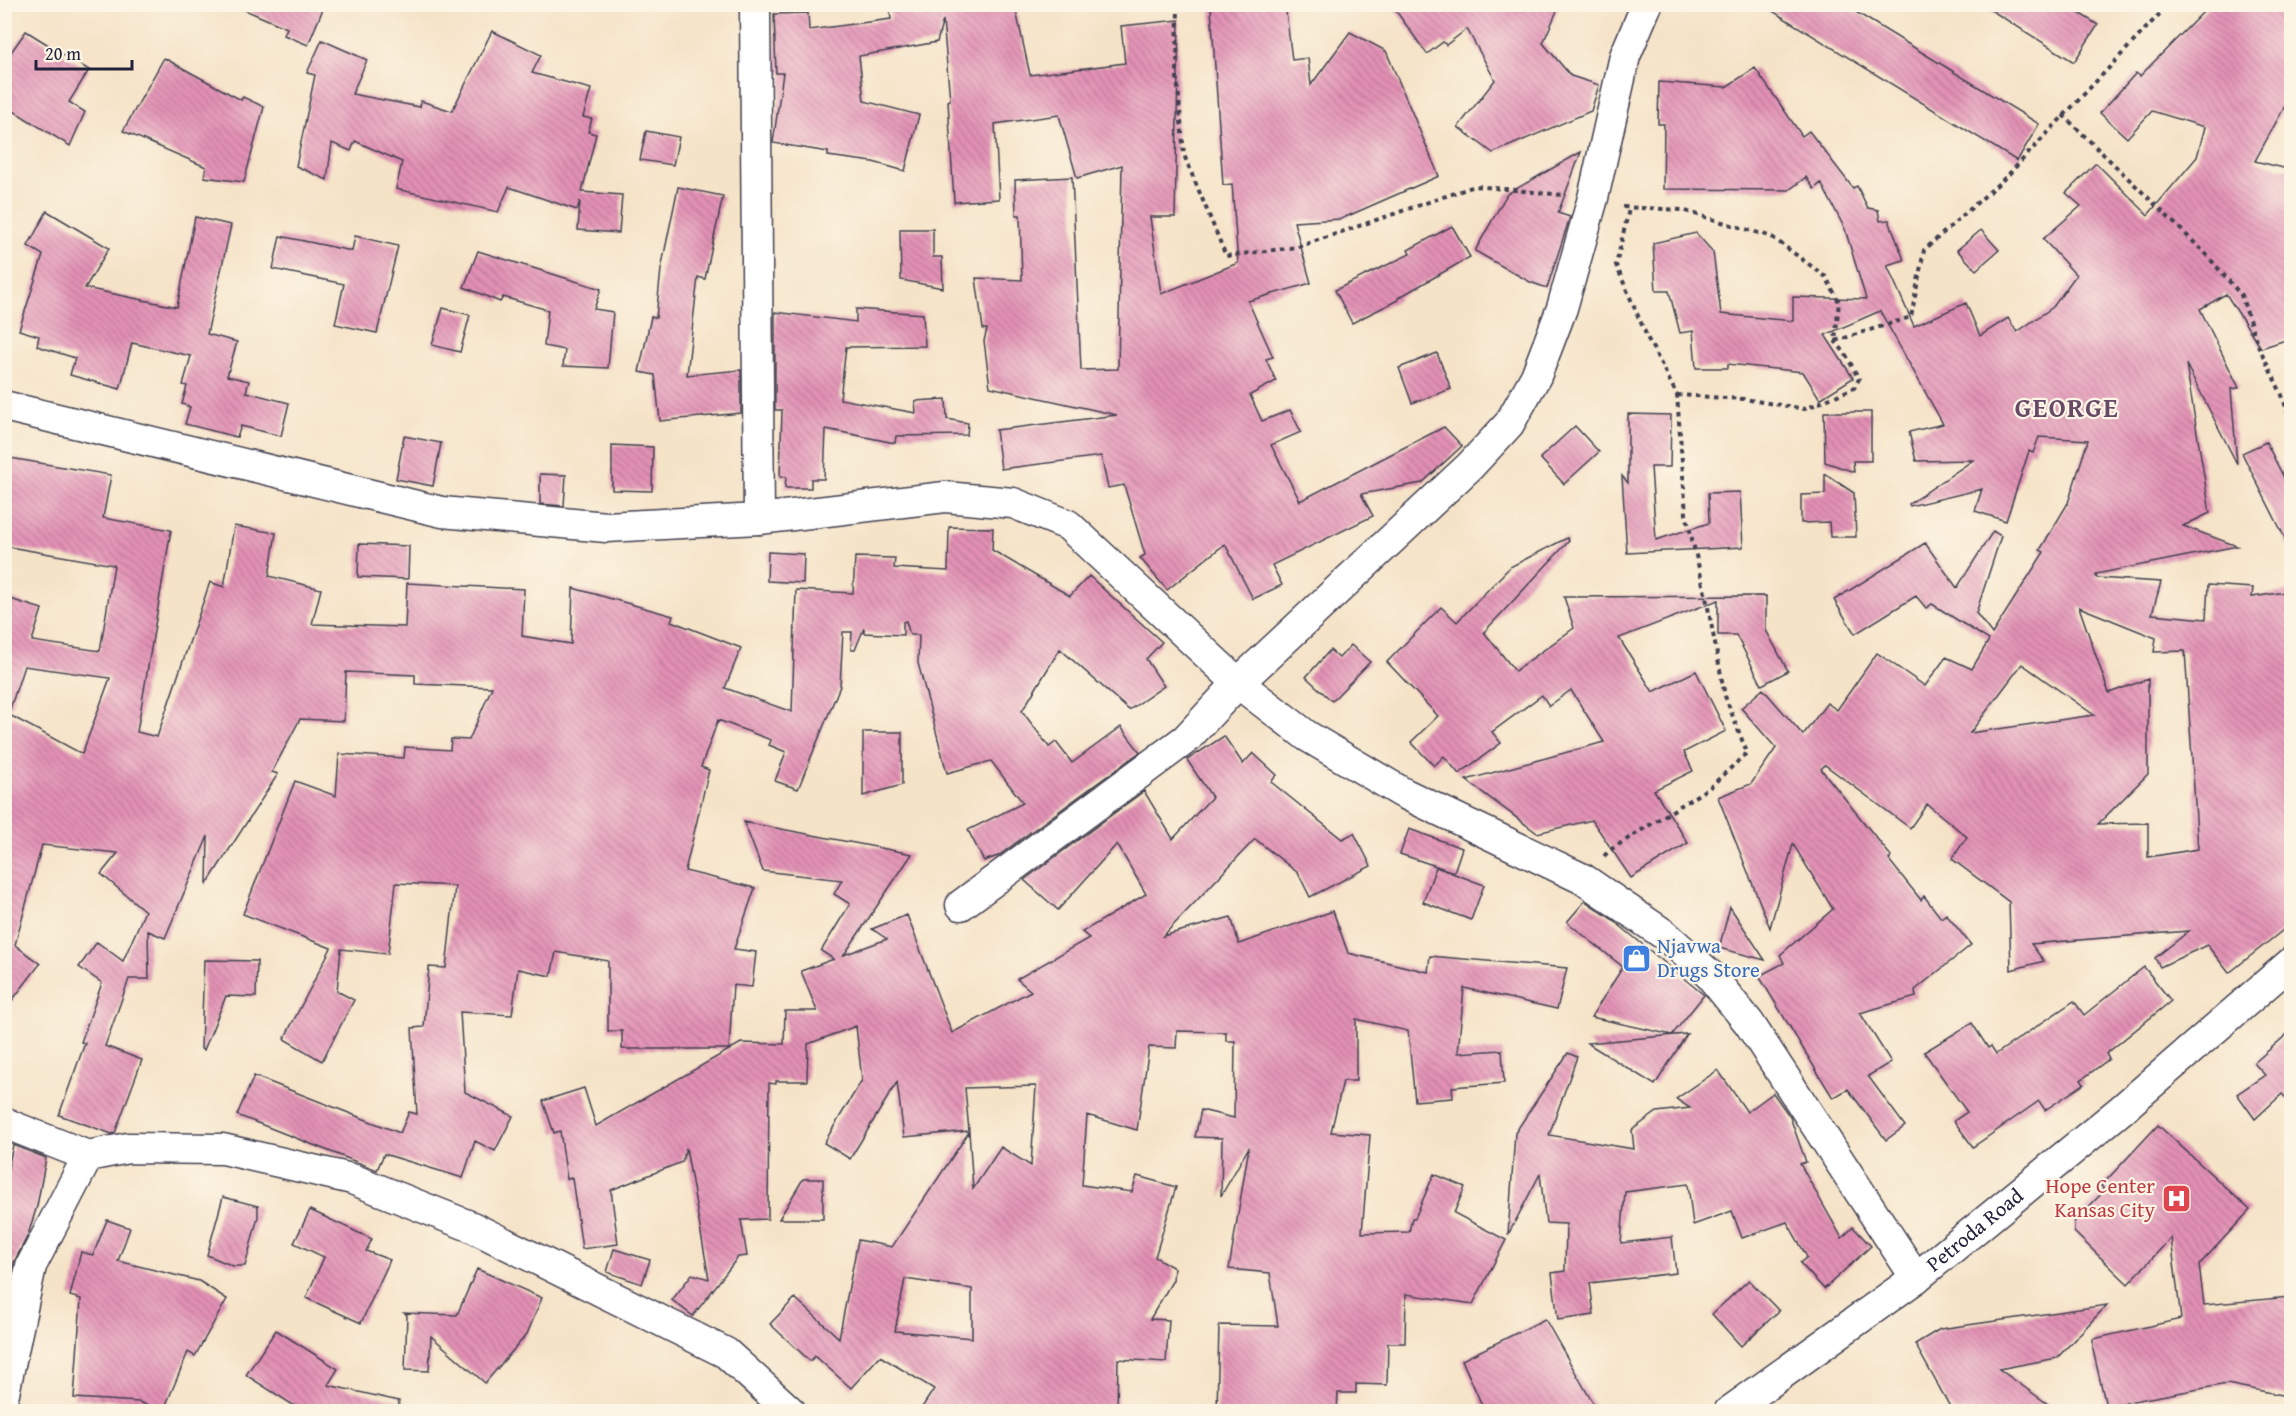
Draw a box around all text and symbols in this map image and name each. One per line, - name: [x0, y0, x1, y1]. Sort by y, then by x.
- scale bar: [36, 33, 132, 71]
- text: 20 m: [45, 40, 81, 67]
- district label: GEORGE: [2015, 387, 2119, 427]
- place label: Njavwa Drugs Store: [1657, 930, 1760, 985]
- shop icon: Njavwa Drugs Store: [1620, 942, 1652, 974]
- place label: Hope Center Kansas City: [2046, 1170, 2156, 1225]
- street label: Petroda Road: [1919, 1180, 2030, 1279]
- hospital icon: Hope Center Kansas City: [2160, 1182, 2192, 1214]

